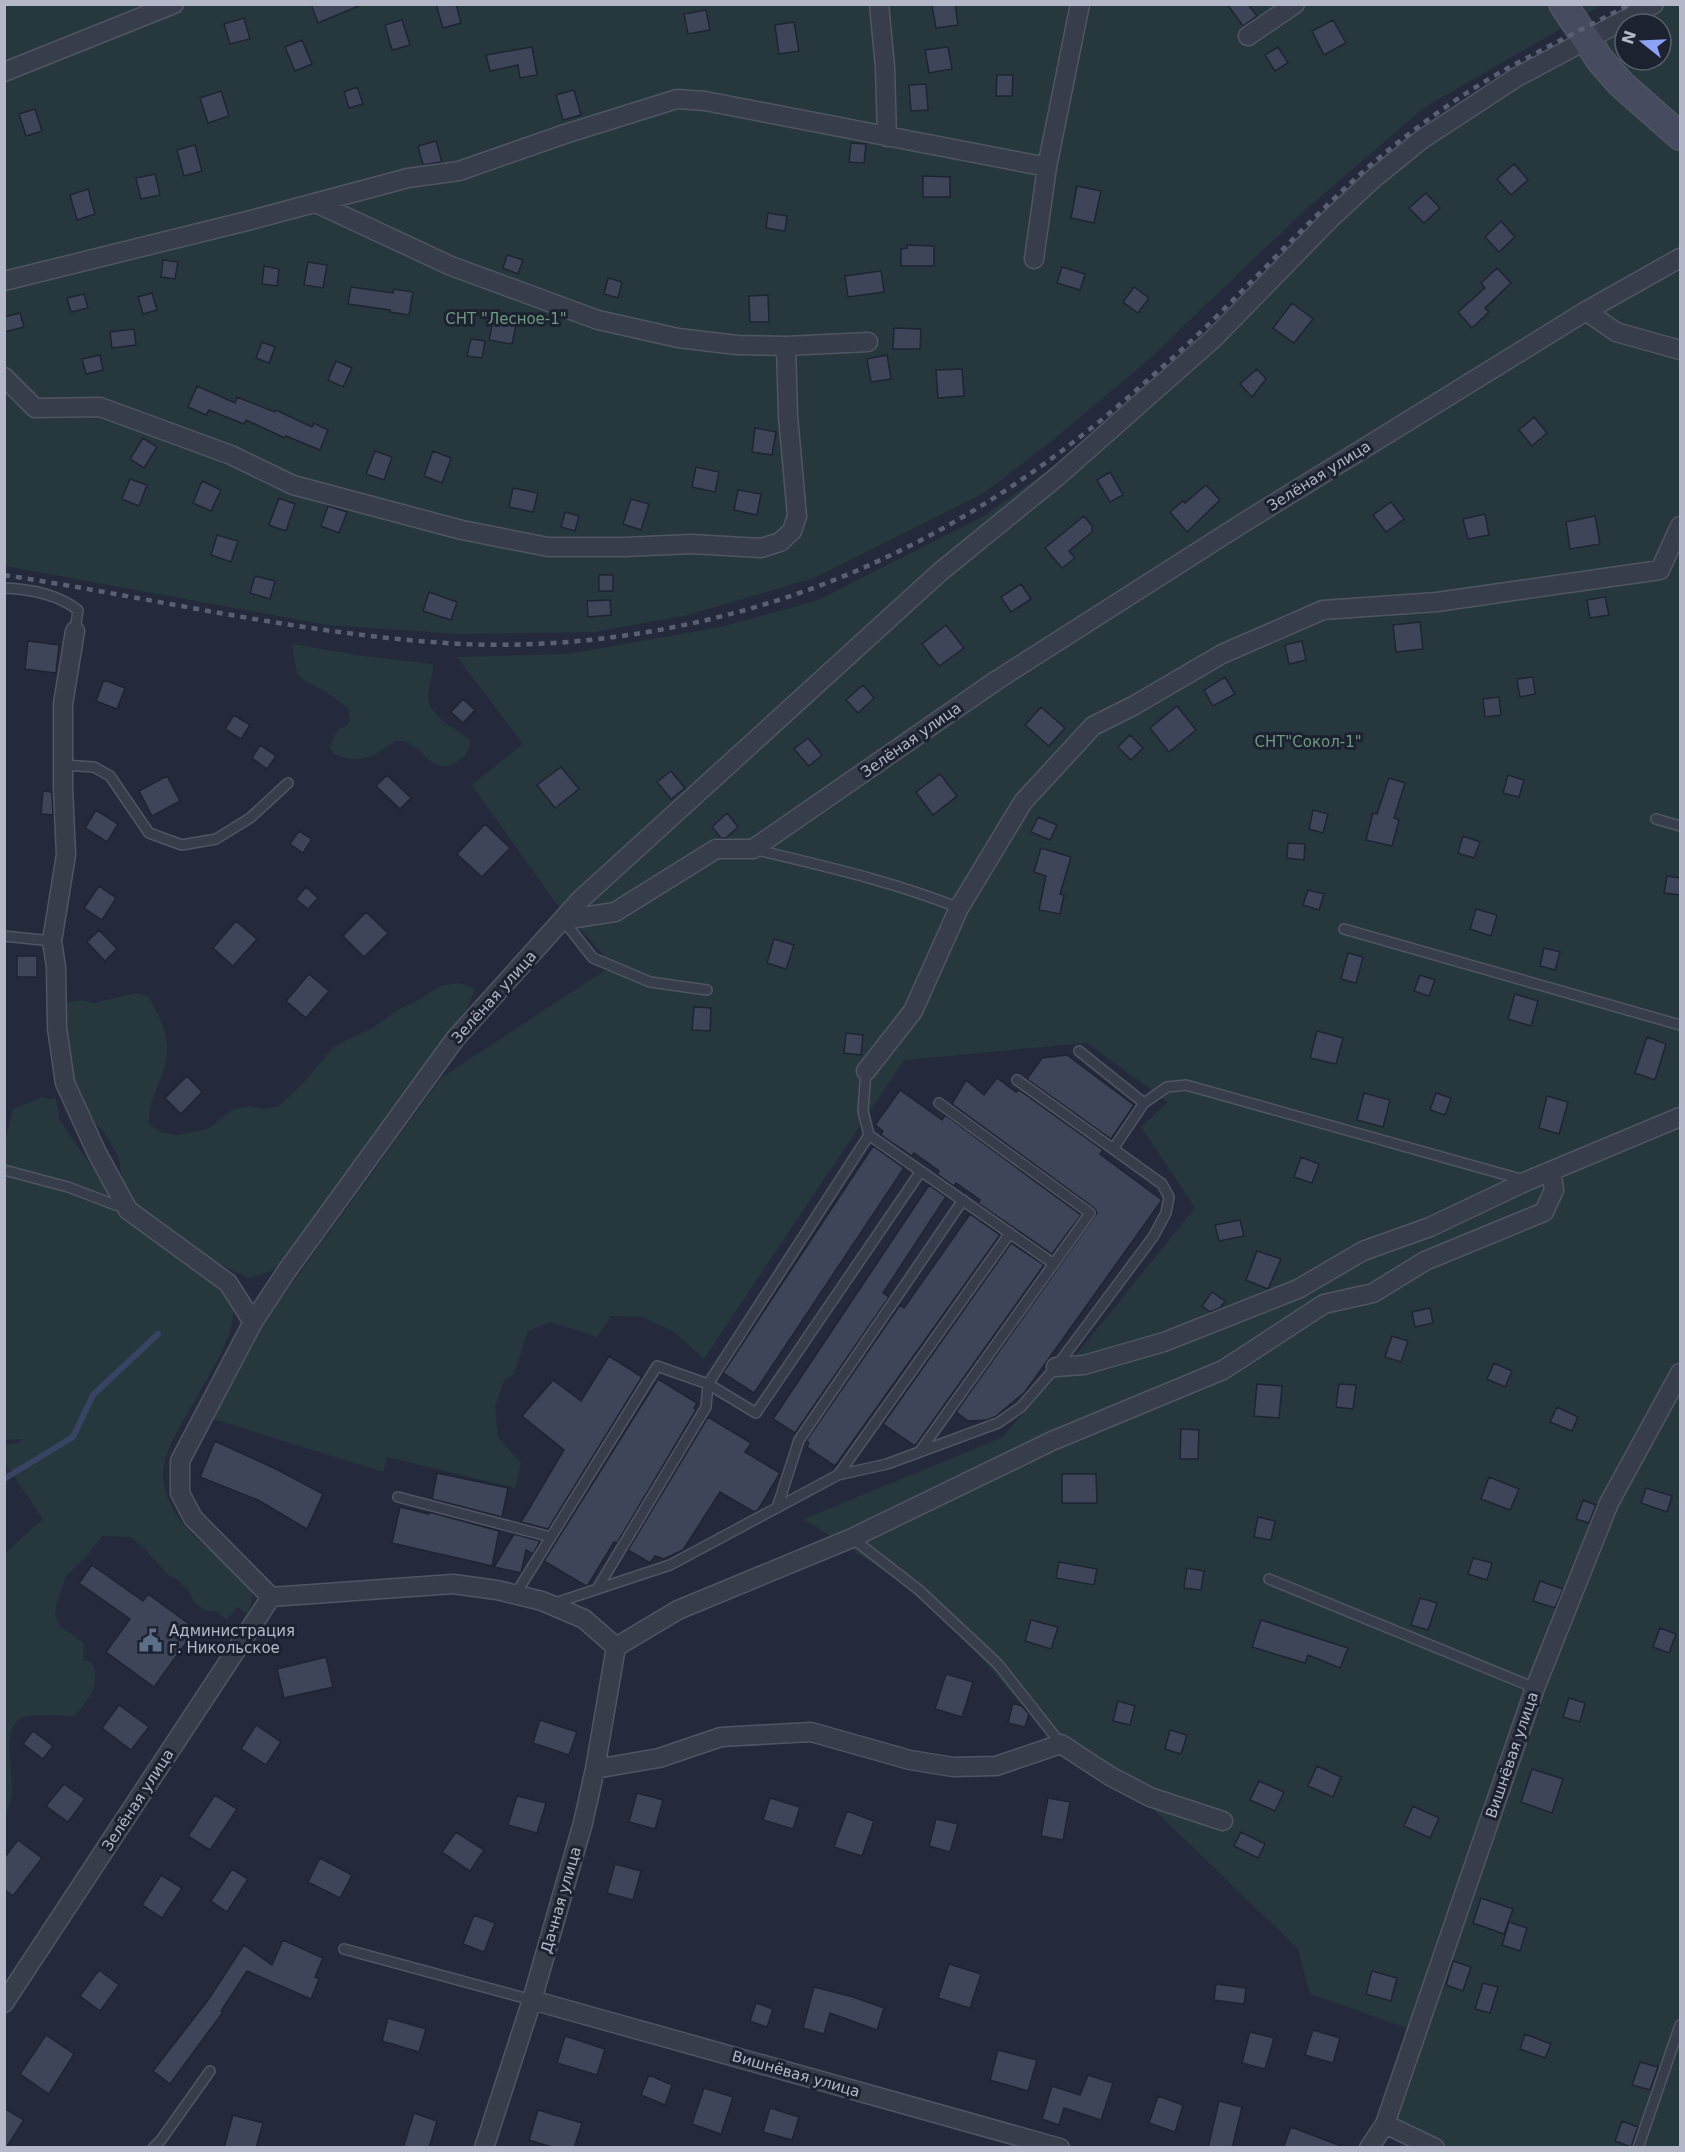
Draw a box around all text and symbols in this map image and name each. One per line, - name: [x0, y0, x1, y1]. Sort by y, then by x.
- north arrow: [1613, 12, 1673, 72]
- text: N: [1618, 28, 1640, 47]
- park label: СНТ "Лесное-1": [445, 310, 567, 328]
- street label: Зелёная улица: [1264, 437, 1374, 515]
- street label: Зелёная улица: [857, 699, 965, 781]
- park label: СНТ"Сокол-1": [1254, 733, 1362, 751]
- street label: Зелёная улица: [448, 947, 540, 1047]
- place label: Администрация г. Никольское: [169, 1622, 295, 1657]
- public building icon: Администрация г. Никольское: [138, 1627, 164, 1653]
- street label: Вишнёвая улица: [1482, 1690, 1542, 1820]
- street label: Зелёная улица: [98, 1746, 178, 1854]
- street label: Дачная улица: [537, 1845, 585, 1955]
- street label: Вишнёвая улица: [730, 2047, 862, 2101]

